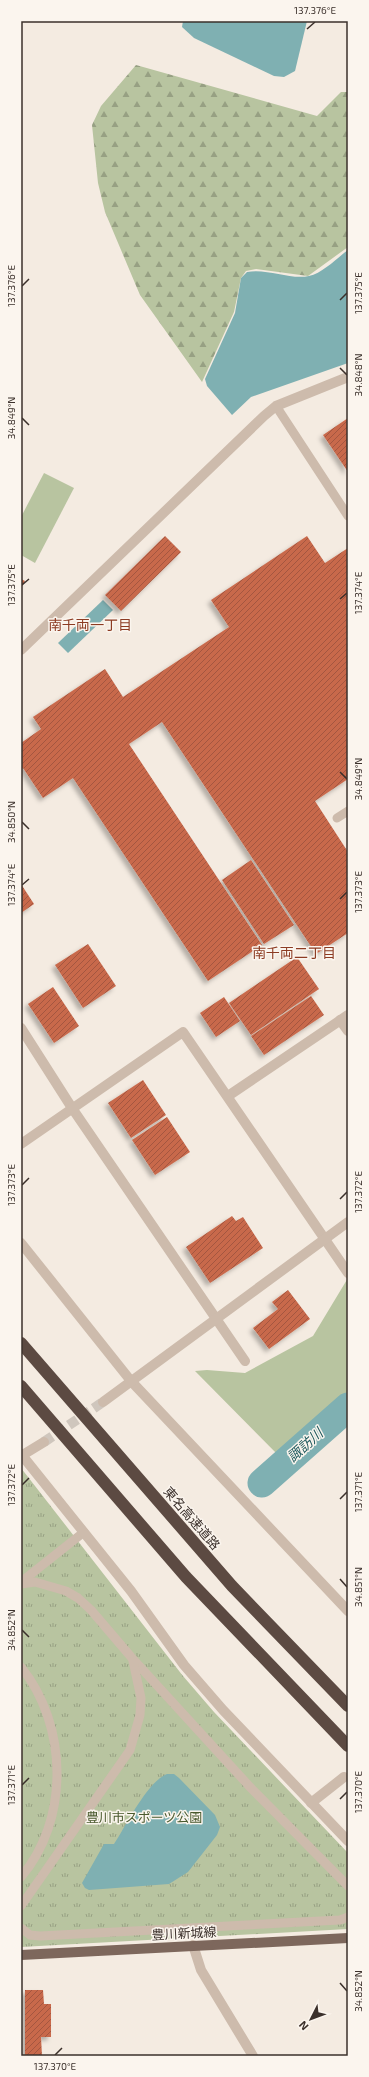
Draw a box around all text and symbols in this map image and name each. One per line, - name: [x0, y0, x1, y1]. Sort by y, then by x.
- text: 137.376°E: [294, 4, 336, 16]
- text: 137.376°E: [5, 265, 17, 307]
- text: 137.375°E: [352, 272, 364, 314]
- text: 34.848°N: [352, 354, 364, 396]
- text: 34.849°N: [5, 397, 17, 439]
- text: 137.375°E: [5, 564, 17, 606]
- text: 137.374°E: [352, 571, 364, 614]
- district label: 南千両一丁目: [48, 616, 132, 633]
- text: 34.849°N: [352, 758, 364, 800]
- text: 34.850°N: [5, 801, 17, 843]
- text: 137.374°E: [5, 863, 17, 906]
- text: 137.373°E: [352, 871, 364, 913]
- district label: 南千両二丁目: [252, 944, 336, 961]
- text: 137.373°E: [5, 1164, 17, 1206]
- text: 137.372°E: [352, 1171, 364, 1213]
- water label: 諏訪川: [283, 1423, 327, 1465]
- text: 137.372°E: [5, 1464, 17, 1506]
- text: 137.371°E: [352, 1471, 364, 1512]
- street label: 東名高速道路: [160, 1483, 224, 1553]
- text: 34.851°N: [352, 1567, 364, 1607]
- text: 34.852°N: [5, 1609, 17, 1651]
- text: 137.371°E: [5, 1764, 17, 1805]
- text: 137.370°E: [352, 1770, 364, 1813]
- park label: 豊川市スポーツ公園: [86, 1809, 202, 1825]
- street label: 豊川新城線: [151, 1923, 217, 1943]
- text: 34.852°N: [352, 1970, 364, 2012]
- north arrow: [291, 1999, 331, 2039]
- text: N: [296, 2019, 311, 2033]
- text: 137.370°E: [34, 2060, 77, 2072]

